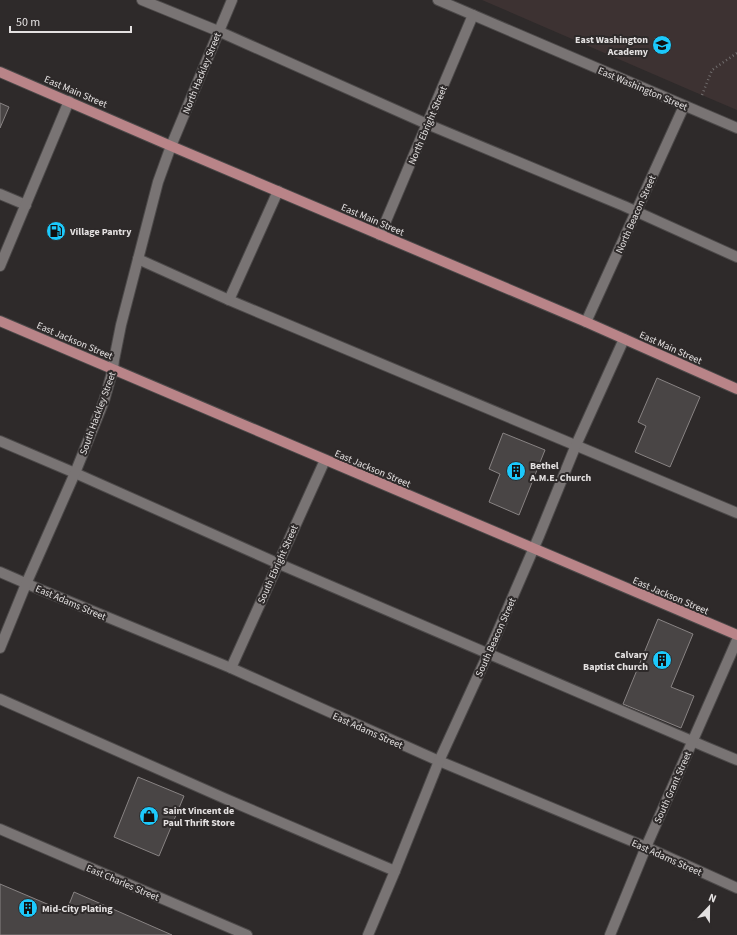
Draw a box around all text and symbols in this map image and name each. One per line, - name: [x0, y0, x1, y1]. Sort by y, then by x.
- scale bar: [10, 8, 131, 34]
- text: 50 m: [16, 14, 40, 31]
- street label: North Hackley Street: [179, 30, 225, 116]
- place label: East Washington Academy: [575, 33, 649, 59]
- school or university icon: East Washington Academy: [651, 34, 673, 56]
- street label: East Washington Street: [596, 64, 690, 114]
- street label: East Main Street: [42, 72, 110, 112]
- street label: North Ebright Street: [405, 84, 451, 167]
- street label: North Beacon Street: [612, 173, 660, 256]
- street label: East Main Street: [339, 200, 407, 240]
- fuel station icon: Village Pantry: [45, 220, 67, 242]
- place label: Village Pantry: [69, 225, 132, 239]
- street label: East Jackson Street: [35, 319, 115, 363]
- street label: East Main Street: [637, 328, 705, 368]
- street label: South Hackley Street: [76, 369, 120, 457]
- street label: East Jackson Street: [333, 447, 413, 491]
- place label: Bethel A.M.E. Church: [529, 459, 592, 485]
- building icon: Bethel A.M.E. Church: [505, 460, 527, 482]
- street label: South Ebright Street: [254, 522, 302, 606]
- street label: East Jackson Street: [631, 574, 711, 618]
- street label: East Adams Street: [33, 582, 109, 624]
- street label: South Beacon Street: [472, 595, 520, 679]
- place label: Calvary Baptist Church: [583, 648, 649, 674]
- building icon: Calvary Baptist Church: [651, 649, 673, 671]
- street label: East Adams Street: [330, 709, 405, 753]
- street label: South Grant Street: [651, 749, 695, 826]
- place label: Saint Vincent de Paul Thrift Store: [163, 804, 235, 830]
- shop icon: Saint Vincent de Paul Thrift Store: [138, 805, 160, 827]
- street label: East Adams Street: [629, 836, 704, 880]
- street label: East Charles Street: [84, 861, 162, 905]
- north arrow: [689, 887, 729, 927]
- text: N: [706, 890, 719, 907]
- building icon: Mid-City Plating: [17, 897, 39, 919]
- place label: Mid-City Plating: [42, 902, 113, 916]

